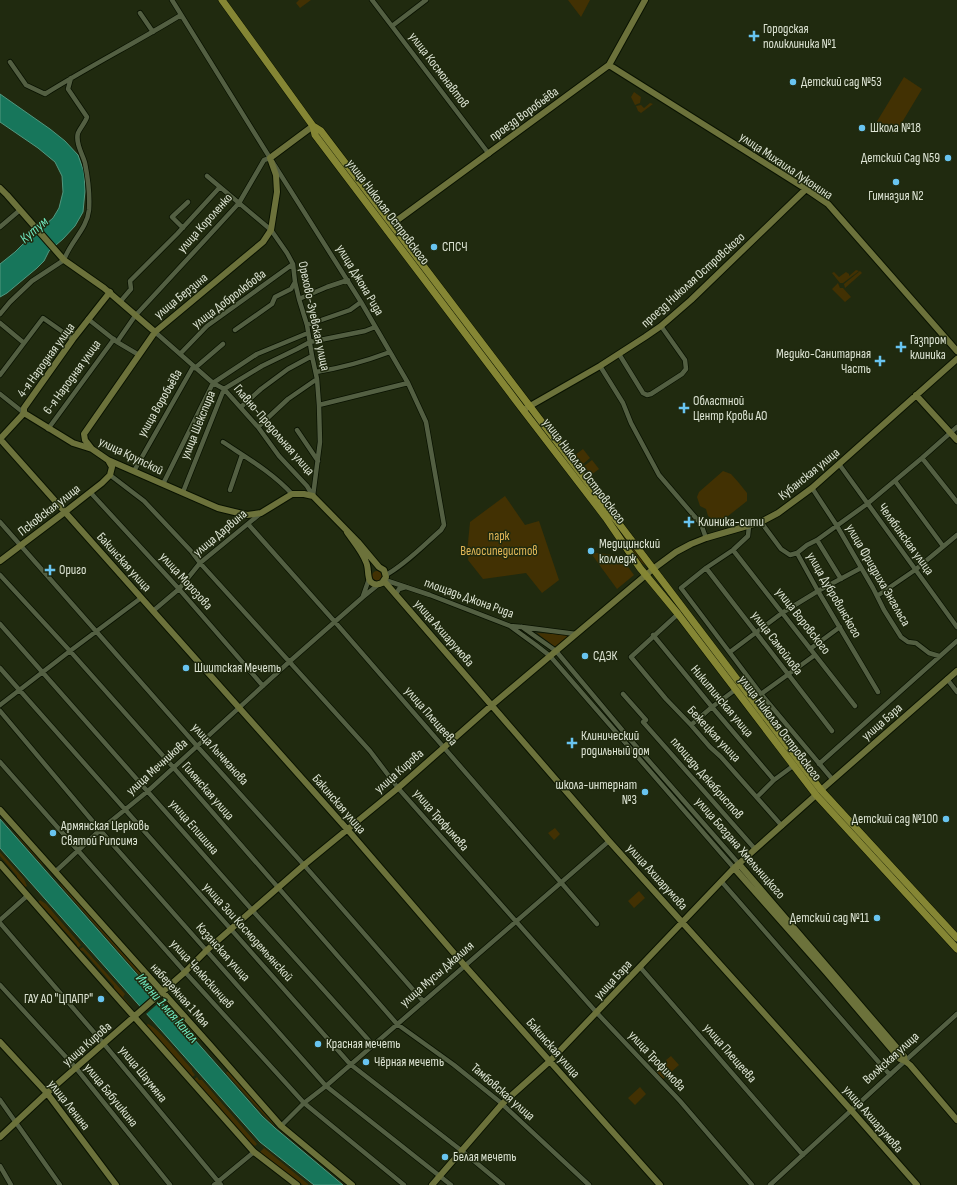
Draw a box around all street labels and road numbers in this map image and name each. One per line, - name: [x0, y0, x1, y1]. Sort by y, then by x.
- street label: улица Космонавтов: [405, 29, 473, 111]
- street label: проезд Воробьёва: [486, 84, 562, 144]
- street label: улица Михаила Луконина: [736, 129, 836, 203]
- street label: улица Николая Островского: [343, 156, 433, 268]
- street label: улица Короленко: [174, 190, 236, 256]
- street label: проезд Николая Островского: [638, 229, 748, 331]
- street label: улица Джона Рида: [333, 242, 387, 318]
- street label: Орехово-Зуевская улица: [295, 260, 333, 372]
- street label: улица Добролюбова: [189, 266, 269, 332]
- street label: улица Берзина: [151, 270, 211, 322]
- street label: 4-я Народная улица: [14, 320, 78, 400]
- street label: 6-я Народная улица: [40, 337, 104, 417]
- street label: улица Воробьёва: [134, 366, 186, 440]
- street label: Главно-Продольная улица: [230, 381, 318, 479]
- street label: улица Шекспира: [177, 388, 219, 462]
- street label: улица Николая Островского: [539, 415, 629, 527]
- street label: улица Крупской: [96, 433, 166, 479]
- street label: Кубанская улица: [775, 444, 843, 504]
- street label: Псковская улица: [15, 481, 83, 539]
- street label: Челябинская улица: [875, 500, 937, 578]
- street label: улица Дарвина: [190, 506, 250, 560]
- street label: улица Фридриха Энгельса: [842, 521, 914, 629]
- street label: Бакинская улица: [93, 529, 155, 595]
- street label: улица Морозова: [156, 549, 216, 613]
- street label: улица Дубровинского: [803, 549, 865, 641]
- street label: площадь Джона Рида: [422, 574, 516, 622]
- street label: улица Воровского: [772, 584, 834, 658]
- street label: улица Ахшарумова: [411, 596, 477, 670]
- street label: улица Самойлова: [748, 608, 806, 678]
- street label: Никитинская улица: [687, 662, 757, 740]
- street label: улица Николая Островского: [735, 672, 825, 784]
- street label: улица Плещеева: [401, 683, 461, 749]
- street label: улица Бэра: [858, 700, 906, 744]
- street label: Бежецкая улица: [684, 703, 744, 765]
- street label: улица Лычманова: [188, 720, 252, 788]
- street label: площадь Декабристов: [667, 734, 747, 822]
- street label: улица Мечникова: [123, 735, 191, 799]
- street label: улица Кирова: [371, 745, 427, 797]
- street label: Гилянская улица: [178, 759, 238, 823]
- street label: Бакинская улица: [309, 771, 369, 837]
- street label: улица Трофимова: [410, 786, 472, 854]
- street label: улица Богдана Хмельницкого: [691, 794, 789, 902]
- street label: улица Епишина: [166, 796, 222, 858]
- street label: улица Ахшарумова: [623, 841, 691, 913]
- street label: улица Зои Космодемьянской: [199, 879, 297, 985]
- street label: Казанская улица: [192, 919, 254, 985]
- street label: улица Челюскинцев: [167, 936, 237, 1012]
- street label: улица Мусы Джалиля: [397, 938, 477, 1010]
- street label: улица Бэра: [591, 957, 635, 1003]
- street label: набережная 1 Мая: [147, 960, 213, 1030]
- street label: Бакинская улица: [523, 1015, 583, 1081]
- street label: улица Кирова: [59, 1018, 115, 1070]
- street label: улица Плещеева: [700, 1020, 760, 1086]
- street label: улица Трофимова: [625, 1027, 689, 1095]
- street label: Волжская улица: [860, 1029, 922, 1087]
- street label: улица Шаумяна: [115, 1042, 171, 1106]
- street label: улица Бабушкина: [80, 1060, 142, 1130]
- street label: Тамбовская улица: [468, 1060, 538, 1124]
- street label: улица Ленина: [44, 1077, 94, 1133]
- street label: улица Ахшарумова: [840, 1082, 906, 1156]

